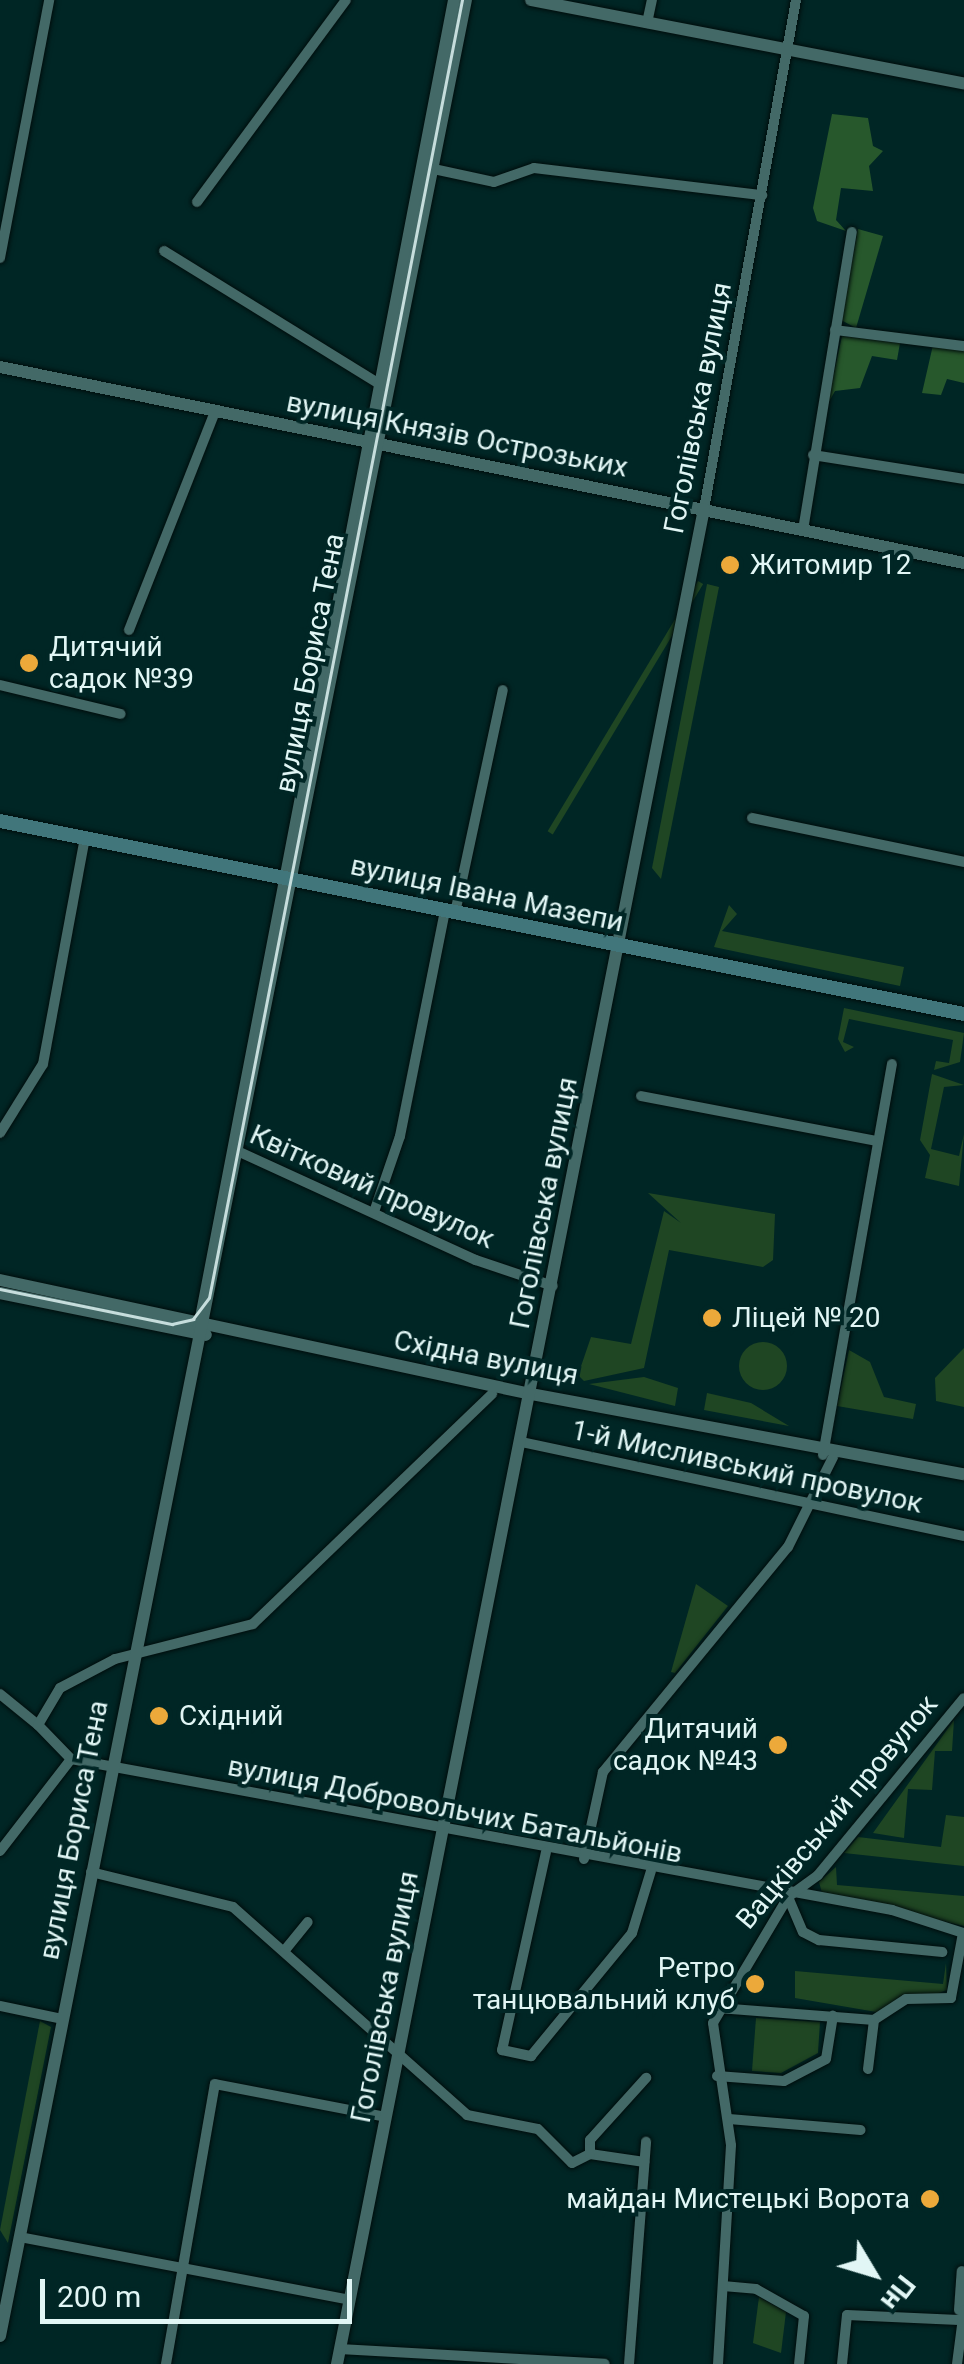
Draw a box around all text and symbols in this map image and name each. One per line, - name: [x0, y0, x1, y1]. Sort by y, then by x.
- street label: Гоголівська вулиця: [657, 279, 739, 537]
- street label: вулиця Князів Острозьких: [284, 385, 630, 485]
- street label: вулиця Бориса Тена: [268, 530, 352, 796]
- place label: Житомир 12: [750, 548, 912, 582]
- marker: Житомир 12: [719, 554, 741, 576]
- place label: Дитячий садок №39: [49, 630, 194, 696]
- marker: Дитячий садок №39: [18, 652, 40, 674]
- street label: вулиця Івана Мазепи: [347, 849, 627, 939]
- street label: Гоголівська вулиця: [503, 1074, 585, 1332]
- street label: Квітковий провулок: [245, 1118, 499, 1256]
- place label: Ліцей № 20: [732, 1301, 880, 1335]
- marker: Ліцей № 20: [701, 1307, 723, 1329]
- street label: Східна вулиця: [391, 1324, 581, 1392]
- street label: 1-й Мисливський провулок: [568, 1413, 926, 1521]
- street label: Вацківський провулок: [729, 1688, 945, 1936]
- street label: вулиця Бориса Тена: [32, 1697, 116, 1963]
- place label: Східний: [179, 1699, 283, 1733]
- marker: Східний: [148, 1705, 170, 1727]
- place label: Дитячий садок №43: [613, 1712, 758, 1778]
- marker: Дитячий садок №43: [767, 1734, 789, 1756]
- street label: вулиця Добровольчих Батальйонів: [225, 1749, 685, 1871]
- street label: Гоголівська вулиця: [344, 1868, 426, 2126]
- place label: Ретро танцювальний клуб: [473, 1951, 735, 2017]
- marker: Ретро танцювальний клуб: [744, 1973, 766, 1995]
- place label: майдан Мистецькі Ворота: [566, 2182, 910, 2216]
- marker: майдан Мистецькі Ворота: [919, 2188, 941, 2210]
- north arrow: [824, 2224, 924, 2324]
- scale bar: [45, 2259, 358, 2321]
- text: Пн: [874, 2269, 922, 2317]
- text: 200 m: [57, 2279, 141, 2314]

